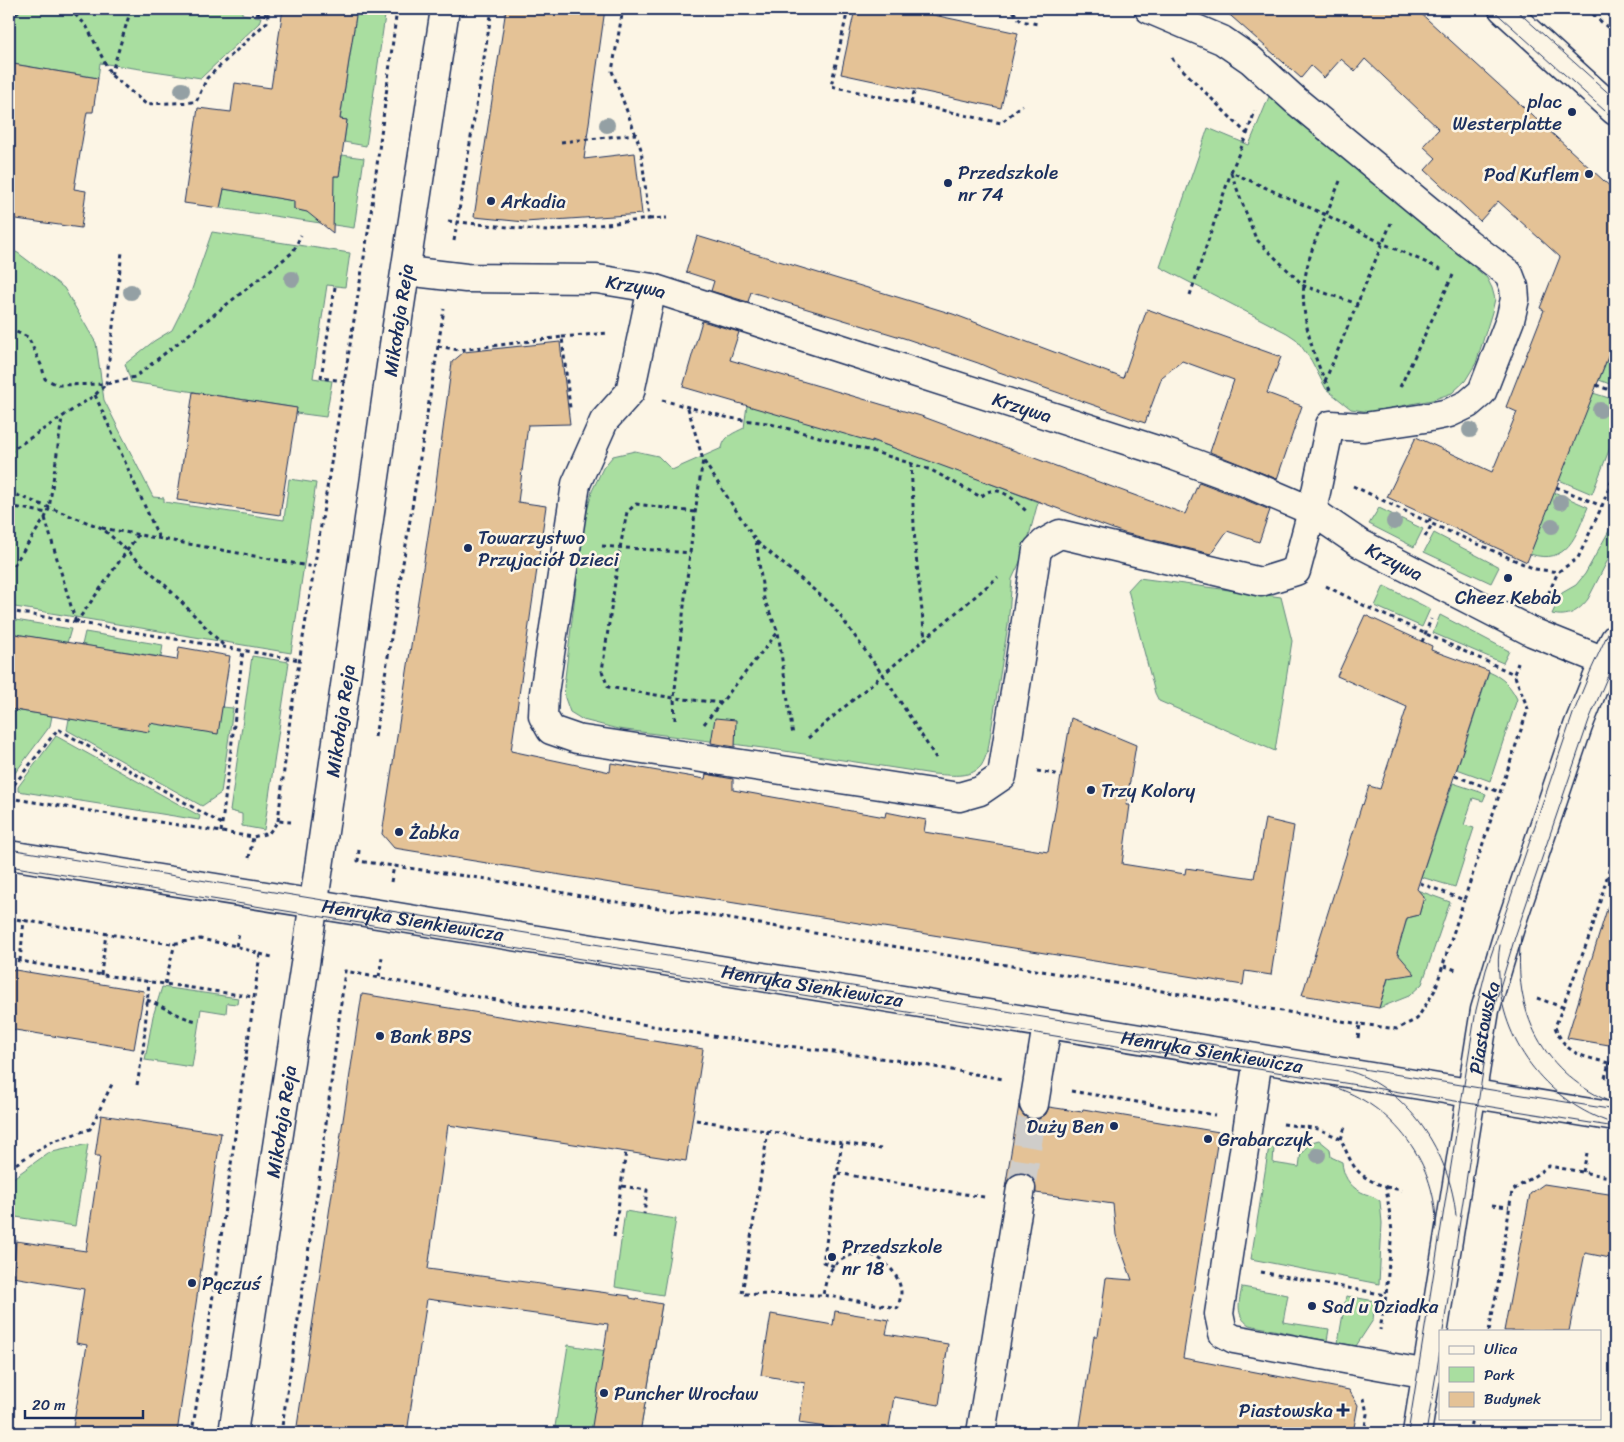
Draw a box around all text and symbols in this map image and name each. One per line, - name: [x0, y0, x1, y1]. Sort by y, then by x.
- place label: plac Westerplatte: [1453, 85, 1563, 140]
- marker: plac Westerplatte: [1566, 106, 1578, 118]
- place label: Przedszkole nr 74: [958, 156, 1058, 211]
- place label: Pod Kuflem: [1484, 158, 1579, 191]
- marker: Pod Kuflem: [1583, 168, 1595, 180]
- marker: Przedszkole nr 74: [942, 177, 954, 189]
- place label: Arkadia: [500, 185, 566, 218]
- marker: Arkadia: [485, 195, 497, 207]
- street label: Mikołaja Reja: [373, 261, 423, 379]
- street label: Krzywa: [603, 264, 671, 308]
- street label: Krzywa: [988, 382, 1057, 432]
- place label: Towarzystwo Przyjaciół Dzieci: [478, 521, 620, 576]
- street label: Krzywa: [1360, 533, 1430, 590]
- marker: Towarzystwo Przyjaciół Dzieci: [462, 542, 474, 554]
- marker: Cheez Kebab: [1502, 572, 1514, 584]
- place label: Cheez Kebab: [1455, 581, 1561, 614]
- street label: Mikołaja Reja: [316, 662, 364, 779]
- place label: Trzy Kolory: [1101, 774, 1195, 807]
- marker: Trzy Kolory: [1085, 784, 1097, 796]
- place label: Żabka: [409, 816, 459, 849]
- marker: Żabka: [393, 826, 405, 838]
- street label: Henryka Sienkiewicza: [320, 889, 507, 951]
- street label: Henryka Sienkiewicza: [719, 954, 906, 1017]
- street label: Piastowska: [1458, 976, 1510, 1076]
- place label: Bank BPS: [390, 1020, 472, 1053]
- street label: Henryka Sienkiewicza: [1119, 1020, 1306, 1083]
- marker: Bank BPS: [374, 1030, 386, 1042]
- street label: Mikołaja Reja: [256, 1063, 306, 1180]
- place label: Duży Ben: [1026, 1110, 1104, 1143]
- marker: Duży Ben: [1108, 1120, 1120, 1132]
- place label: Grabarczyk: [1218, 1123, 1314, 1156]
- marker: Grabarczyk: [1202, 1133, 1214, 1145]
- place label: Przedszkole nr 18: [842, 1230, 942, 1285]
- marker: Przedszkole nr 18: [826, 1251, 838, 1263]
- place label: Pączuś: [202, 1267, 263, 1300]
- marker: Pączuś: [186, 1277, 198, 1289]
- place label: Sad u Dziadka: [1322, 1290, 1439, 1323]
- marker: Sad u Dziadka: [1306, 1300, 1318, 1312]
- legend: [1439, 1330, 1602, 1420]
- text: Ulica: [1484, 1336, 1518, 1362]
- text: Park: [1484, 1362, 1515, 1388]
- place label: Puncher Wrocław: [614, 1377, 759, 1410]
- text: Budynek: [1484, 1386, 1542, 1412]
- scale bar: [25, 1387, 142, 1419]
- marker: Puncher Wrocław: [598, 1387, 610, 1399]
- text: 20 m: [32, 1392, 66, 1418]
- place label: Piastowska: [1239, 1394, 1333, 1427]
- marker: Piastowska: [1337, 1404, 1349, 1416]

